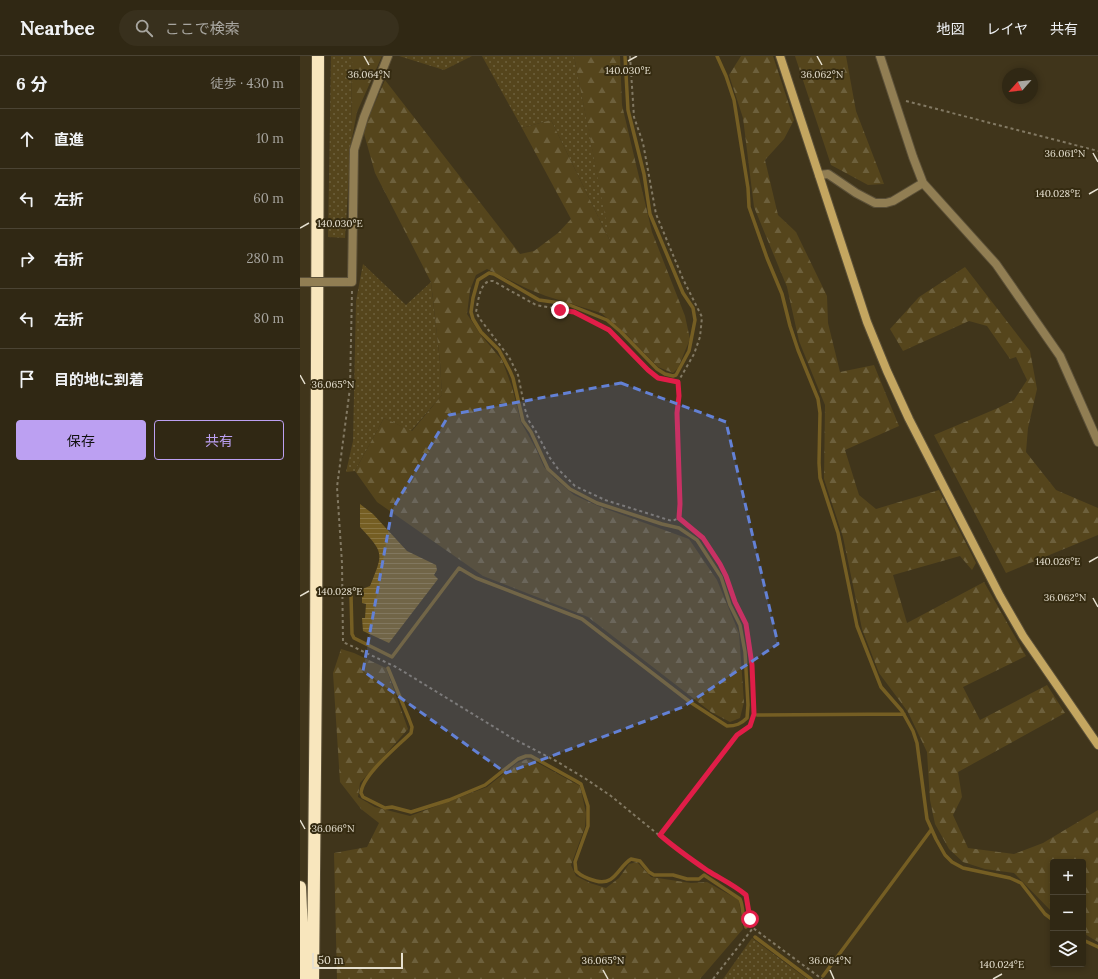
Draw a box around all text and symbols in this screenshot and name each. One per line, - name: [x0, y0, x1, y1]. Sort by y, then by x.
- search box: [119, 10, 399, 46]
- text: Nearbee: [20, 16, 95, 40]
- icon: search: [133, 17, 155, 39]
- text: ここで検索: [165, 19, 240, 38]
- text: 地図: [936, 20, 964, 38]
- text: レイヤ: [986, 20, 1028, 38]
- text: 共有: [1050, 20, 1078, 38]
- text: 140.030°E: [605, 64, 651, 77]
- text: 36.064°N: [348, 68, 391, 81]
- text: 36.062°N: [801, 68, 844, 81]
- north arrow: [1002, 68, 1038, 104]
- text: 6 分: [16, 73, 47, 95]
- text: 徒歩 · 430 m: [211, 75, 284, 92]
- icon: ahead: [16, 128, 38, 150]
- text: 直進: [54, 130, 84, 149]
- text: 10 m: [256, 130, 284, 147]
- text: 36.061°N: [1045, 147, 1086, 160]
- text: 140.028°E: [1036, 187, 1080, 200]
- icon: left: [16, 188, 38, 210]
- text: 左折: [54, 190, 84, 209]
- text: 60 m: [253, 190, 284, 207]
- text: 140.030°E: [317, 217, 363, 230]
- icon: right: [16, 248, 38, 270]
- text: 右折: [54, 250, 84, 269]
- text: 280 m: [247, 250, 284, 267]
- route end: [551, 301, 569, 319]
- icon: left: [16, 308, 38, 330]
- text: 左折: [54, 310, 84, 329]
- text: 80 m: [254, 310, 284, 327]
- icon: arrive: [16, 368, 38, 390]
- text: 目的地に到着: [54, 370, 144, 389]
- text: 36.065°N: [312, 378, 355, 391]
- button: 保存: [16, 420, 146, 460]
- button: 共有: [154, 420, 284, 460]
- text: 140.026°E: [1036, 555, 1080, 568]
- text: 140.028°E: [318, 585, 362, 598]
- text: 36.062°N: [1044, 591, 1087, 604]
- text: 36.066°N: [311, 822, 355, 835]
- map controls: [1050, 859, 1086, 967]
- button: +: [1050, 859, 1086, 895]
- button: −: [1050, 895, 1086, 931]
- route start: [741, 910, 759, 928]
- button: layers: [1050, 931, 1086, 967]
- scale bar: [312, 951, 403, 970]
- text: 50 m: [318, 953, 344, 967]
- text: 36.065°N: [582, 954, 625, 967]
- text: 36.064°N: [809, 954, 852, 967]
- text: 140.024°E: [980, 958, 1024, 971]

